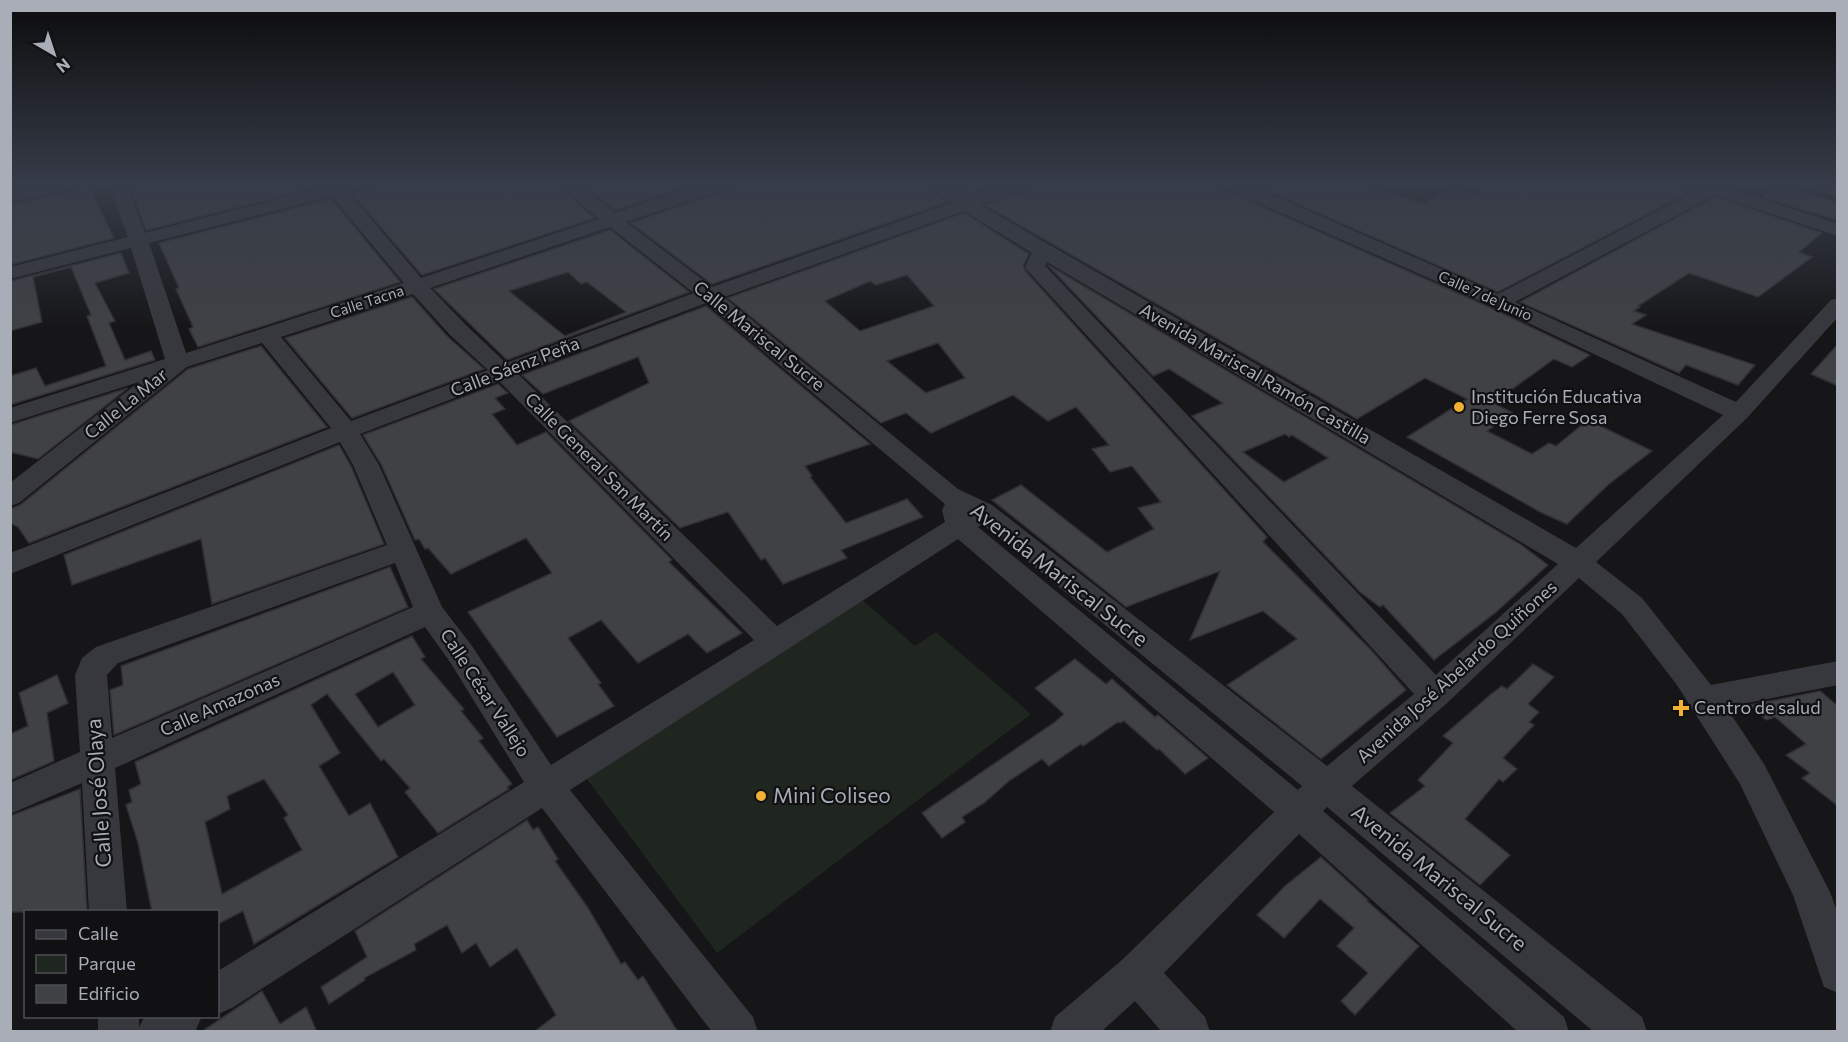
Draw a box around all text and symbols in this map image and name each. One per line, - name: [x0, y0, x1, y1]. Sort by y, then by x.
- north arrow: [24, 24, 84, 84]
- text: N: [53, 55, 74, 77]
- street label: Calle 7 de Junio: [1436, 266, 1535, 324]
- street label: Calle Mariscal Sucre: [690, 276, 830, 395]
- street label: Calle Tacna: [328, 281, 406, 321]
- street label: Avenida Mariscal Ramón Castilla: [1136, 298, 1375, 448]
- street label: Calle Sáenz Peña: [447, 331, 582, 401]
- street label: Calle La Mar: [79, 363, 171, 443]
- place label: Institución Educativa Diego Ferre Sosa: [1471, 385, 1642, 428]
- street label: Calle General San Martín: [521, 388, 678, 545]
- marker: Institución Educativa Diego Ferre Sosa: [1452, 400, 1466, 414]
- street label: Avenida Mariscal Sucre: [966, 497, 1154, 651]
- street label: Avenida José Abelardo Quiñones: [1352, 576, 1561, 767]
- street label: Calle César Vallejo: [436, 624, 536, 761]
- street label: Calle Amazonas: [156, 668, 283, 740]
- place label: Centro de salud: [1694, 696, 1821, 718]
- marker: Centro de salud: [1672, 699, 1690, 717]
- street label: Calle José Olaya: [80, 718, 115, 868]
- place label: Mini Coliseo: [773, 782, 891, 807]
- marker: Mini Coliseo: [754, 789, 768, 803]
- street label: Avenida Mariscal Sucre: [1347, 798, 1533, 955]
- legend: [24, 910, 219, 1018]
- text: Calle: [78, 922, 118, 944]
- text: Parque: [78, 952, 136, 974]
- text: Edificio: [78, 982, 140, 1004]

